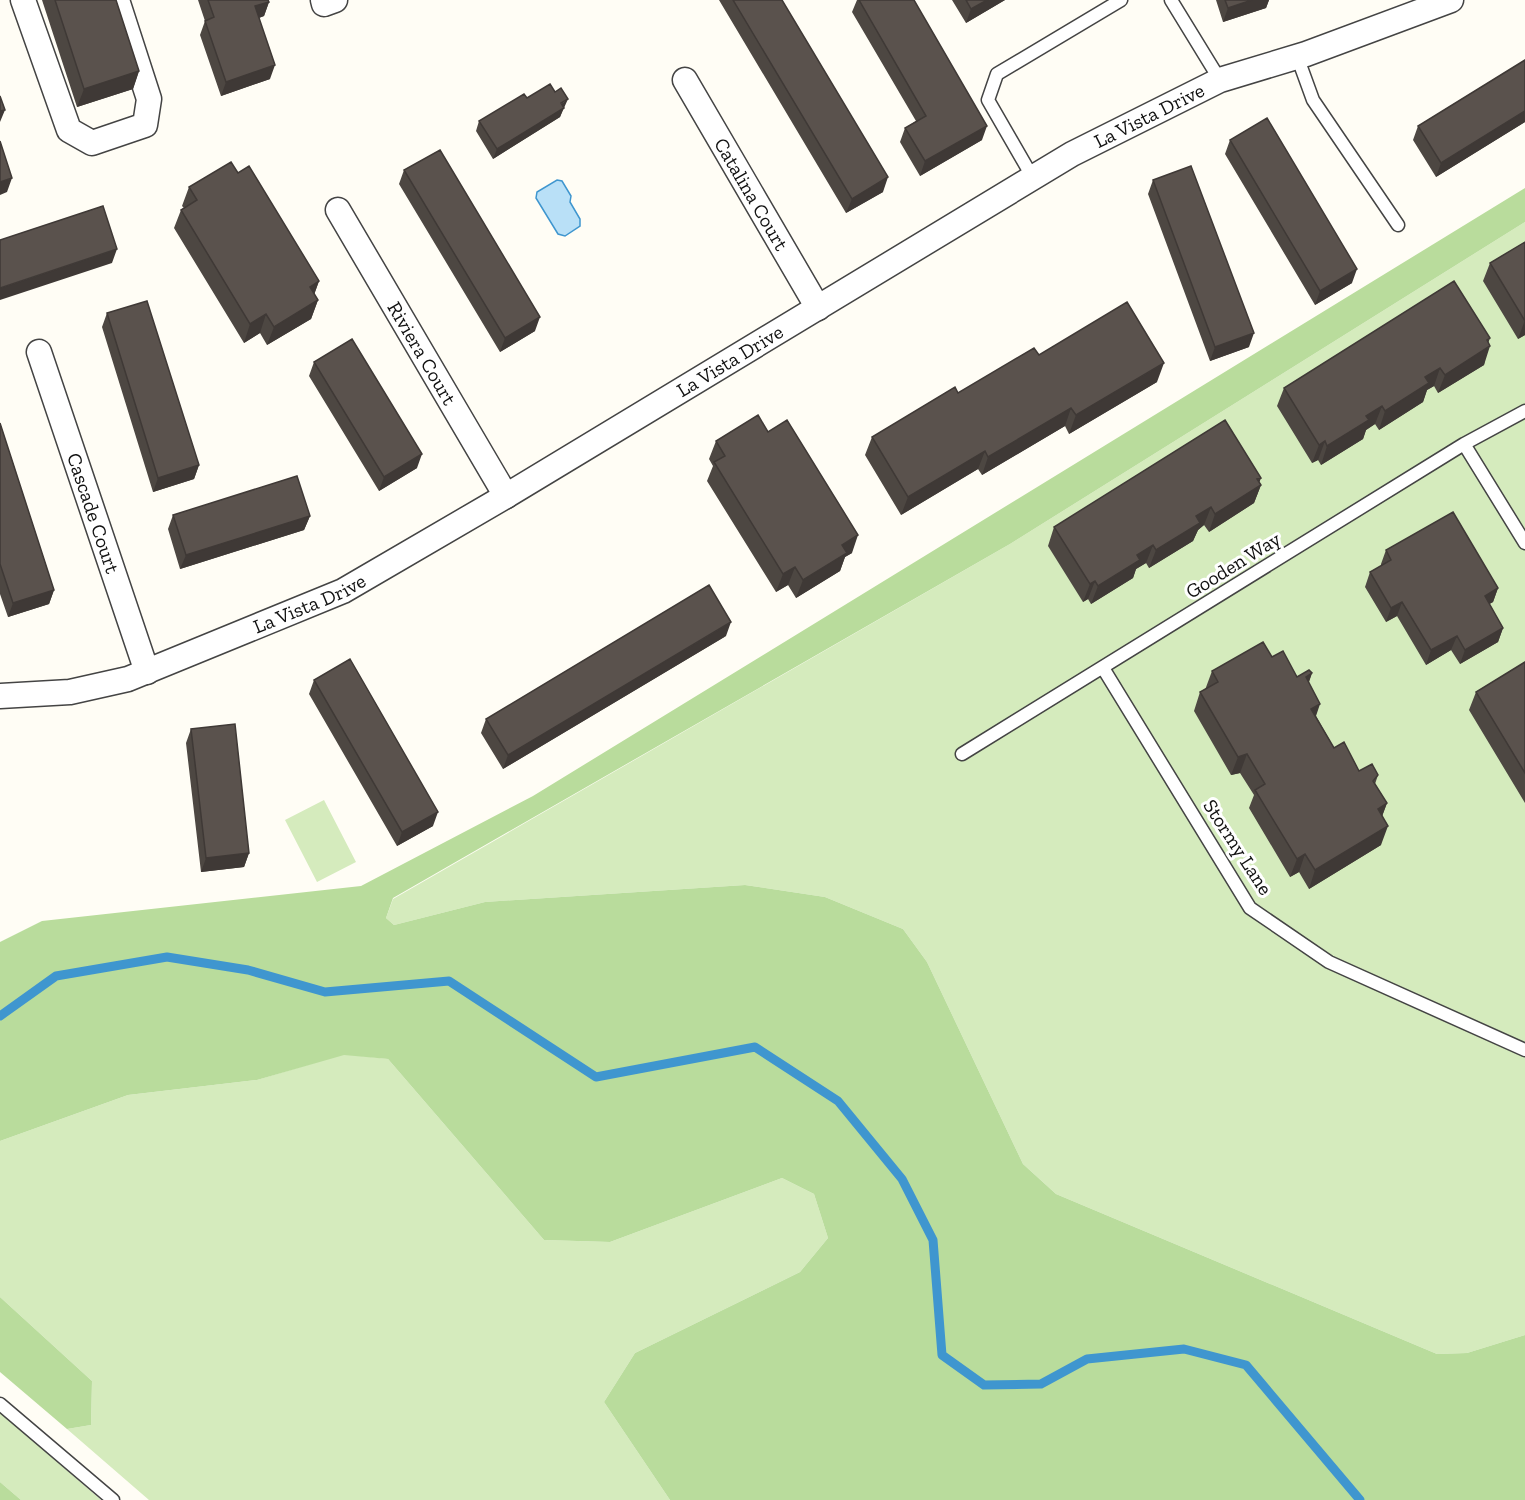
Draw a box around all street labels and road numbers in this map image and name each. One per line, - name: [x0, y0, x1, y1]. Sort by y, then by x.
- street label: La Vista Drive: [1090, 78, 1208, 153]
- street label: Catalina Court: [709, 133, 794, 255]
- street label: Riviera Court: [382, 297, 462, 410]
- street label: La Vista Drive: [672, 319, 787, 402]
- street label: Cascade Court: [62, 450, 125, 577]
- street label: Gooden Way: [1181, 526, 1286, 604]
- street label: La Vista Drive: [250, 568, 370, 638]
- street label: Stormy Lane: [1198, 795, 1278, 899]

